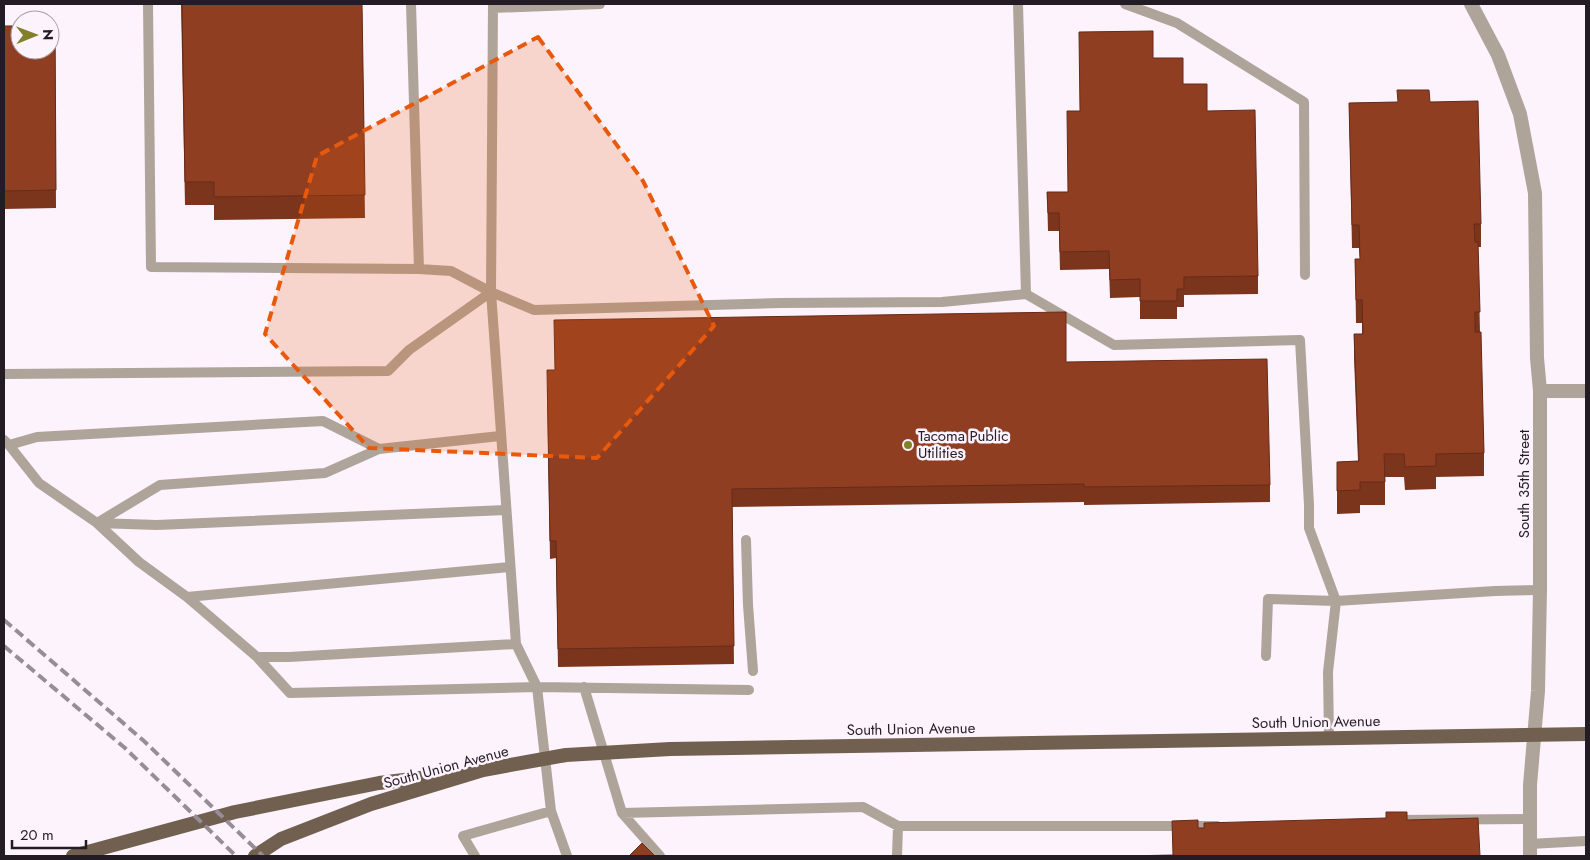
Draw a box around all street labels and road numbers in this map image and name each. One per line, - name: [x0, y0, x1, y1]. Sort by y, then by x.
- street label: South 35th Street: [1513, 429, 1535, 538]
- street label: South Union Avenue: [1251, 710, 1381, 734]
- street label: South Union Avenue: [846, 717, 976, 741]
- street label: South Union Avenue: [381, 740, 511, 794]

